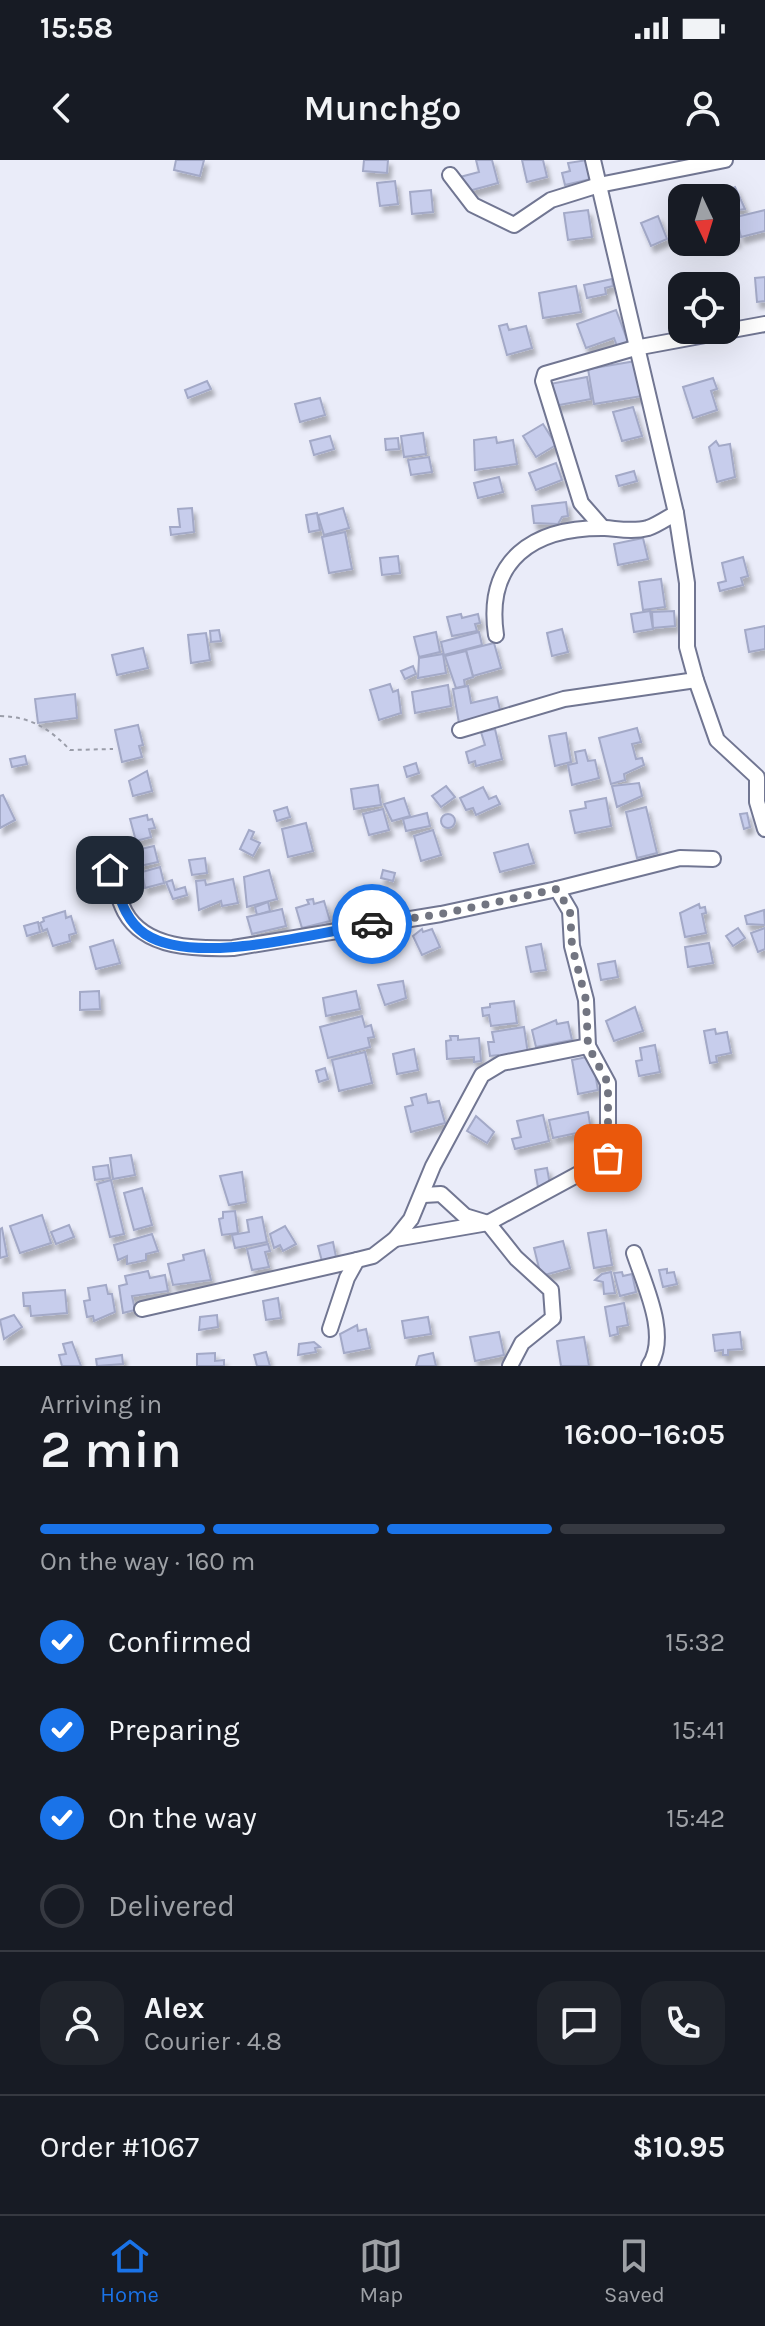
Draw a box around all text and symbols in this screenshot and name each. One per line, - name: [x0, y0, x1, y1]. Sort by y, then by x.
- text: 15:58: [40, 10, 113, 46]
- icon: back: [40, 86, 84, 130]
- icon: person: [681, 86, 725, 130]
- text: Munchgo: [304, 87, 461, 129]
- north arrow: [668, 184, 740, 256]
- map controls: [668, 184, 740, 344]
- button: locate: [668, 272, 740, 344]
- pin: [76, 836, 144, 904]
- icon: home: [88, 848, 132, 892]
- courier: [332, 884, 412, 964]
- icon: car: [350, 902, 394, 946]
- pin: [574, 1124, 642, 1192]
- icon: bag: [586, 1136, 630, 1180]
- text: Arriving in: [40, 1389, 162, 1420]
- text: 16:00–16:05: [564, 1416, 725, 1452]
- text: 2 min: [40, 1419, 182, 1480]
- text: On the way · 160 m: [40, 1546, 255, 1577]
- icon: check: [40, 1620, 84, 1664]
- text: Confirmed: [108, 1624, 252, 1660]
- text: 15:32: [665, 1627, 725, 1658]
- icon: check: [40, 1708, 84, 1752]
- text: Preparing: [108, 1712, 240, 1748]
- text: 15:41: [673, 1715, 725, 1746]
- icon: check: [40, 1796, 84, 1840]
- text: On the way: [108, 1800, 257, 1836]
- text: 15:42: [666, 1803, 725, 1834]
- text: Delivered: [108, 1888, 235, 1924]
- button: person: [40, 1981, 124, 2065]
- button: chat: [537, 1981, 621, 2065]
- button: phone: [641, 1981, 725, 2065]
- text: Alex: [144, 1990, 204, 2026]
- text: Courier · 4.8: [144, 2026, 282, 2057]
- text: Order #1067: [40, 2129, 199, 2165]
- text: $10.95: [632, 2129, 725, 2165]
- tab: Home: [100, 2234, 159, 2308]
- tab: Map: [359, 2234, 403, 2308]
- tab: Saved: [604, 2234, 665, 2308]

